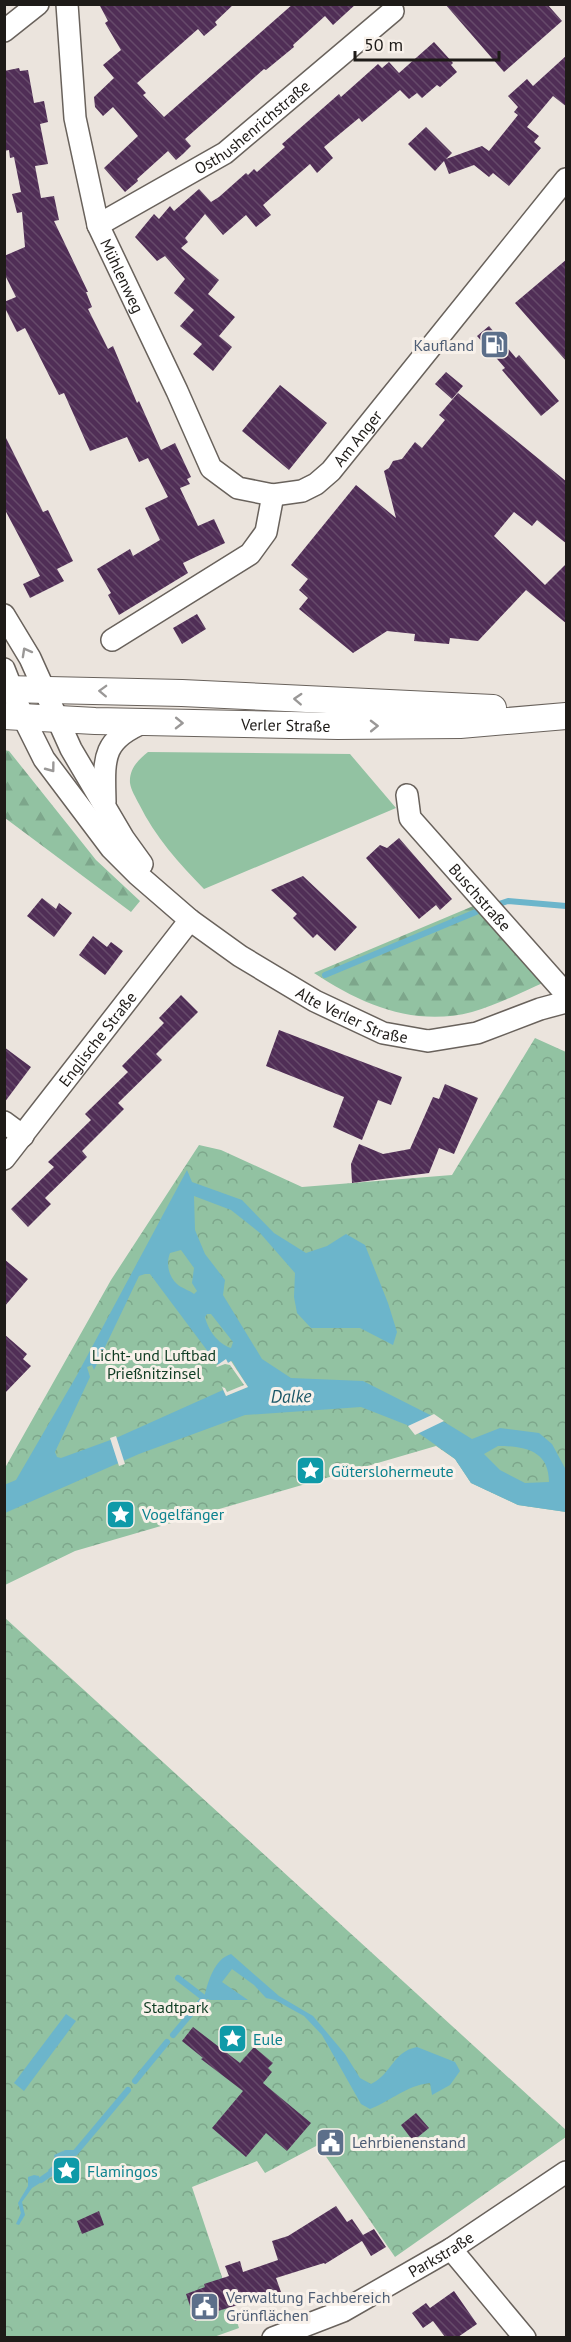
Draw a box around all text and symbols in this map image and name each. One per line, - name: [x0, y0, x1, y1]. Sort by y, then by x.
- scale bar: [355, 24, 499, 62]
- text: 50 m: [364, 33, 403, 56]
- street label: Osthushenrichstraße: [191, 76, 314, 178]
- street label: Mühlenweg: [96, 235, 148, 316]
- fuel station icon: Kaufland: [479, 329, 511, 361]
- place label: Kaufland: [414, 335, 474, 355]
- street label: Am Anger: [329, 406, 386, 470]
- one-way arrow: [22, 648, 33, 658]
- one-way arrow: [99, 685, 108, 698]
- one-way arrow: [293, 692, 302, 705]
- street label: Verler Straße: [240, 714, 331, 736]
- one-way arrow: [174, 716, 183, 729]
- one-way arrow: [369, 720, 378, 732]
- one-way arrow: [44, 761, 55, 772]
- street label: Buschstraße: [445, 859, 515, 935]
- street label: Alte Verler Straße: [292, 982, 409, 1047]
- street label: Englische Straße: [54, 988, 141, 1091]
- park label: Licht- und Luftbad Prießnitzinsel: [92, 1345, 216, 1383]
- water label: Dalke: [270, 1384, 312, 1408]
- place icon: Güterslohermeute: [294, 1455, 326, 1487]
- place label: Güterslohermeute: [331, 1461, 454, 1481]
- place icon: Vogelfänger: [105, 1498, 137, 1530]
- place label: Vogelfänger: [141, 1504, 225, 1524]
- park label: Stadtpark: [143, 1997, 209, 2017]
- place icon: Eule: [216, 2023, 248, 2055]
- place label: Eule: [253, 2029, 283, 2049]
- public building icon: Lehrbienenstand: [315, 2126, 347, 2158]
- place label: Lehrbienenstand: [352, 2132, 466, 2152]
- place icon: Flamingos: [50, 2155, 82, 2187]
- place label: Flamingos: [87, 2161, 158, 2181]
- street label: Parkstraße: [404, 2227, 477, 2282]
- place label: Verwaltung Fachbereich Grünflächen: [225, 2287, 391, 2325]
- public building icon: Verwaltung Fachbereich Grünflächen: [189, 2290, 221, 2322]

